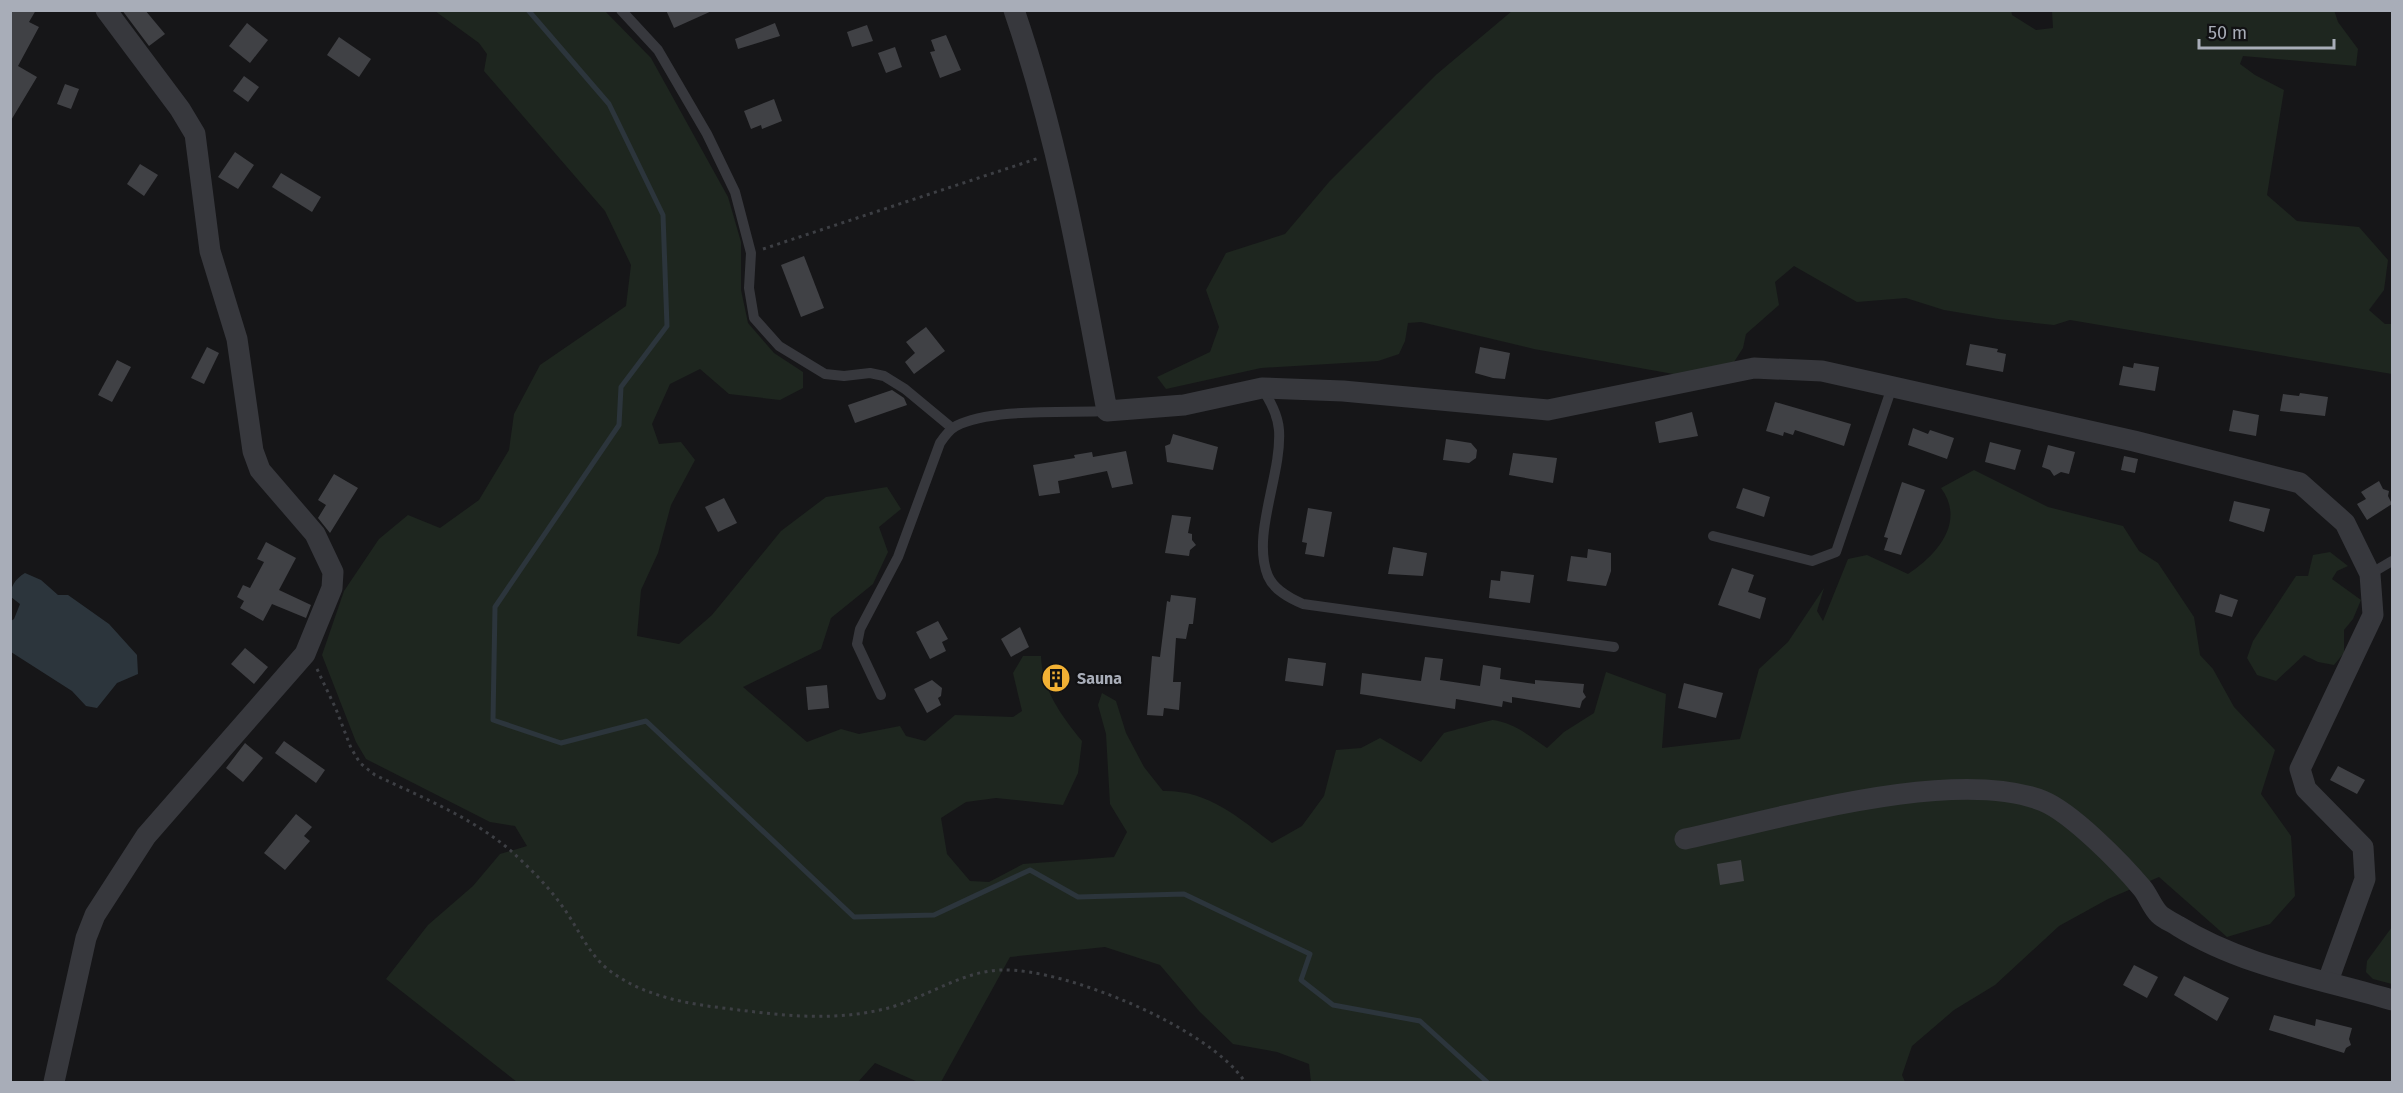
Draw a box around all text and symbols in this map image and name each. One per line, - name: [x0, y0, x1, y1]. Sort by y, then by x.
- scale bar: [2199, 12, 2334, 50]
- text: 50 m: [2208, 22, 2247, 44]
- building icon: Sauna: [1040, 662, 1072, 694]
- place label: Sauna: [1077, 669, 1122, 688]

